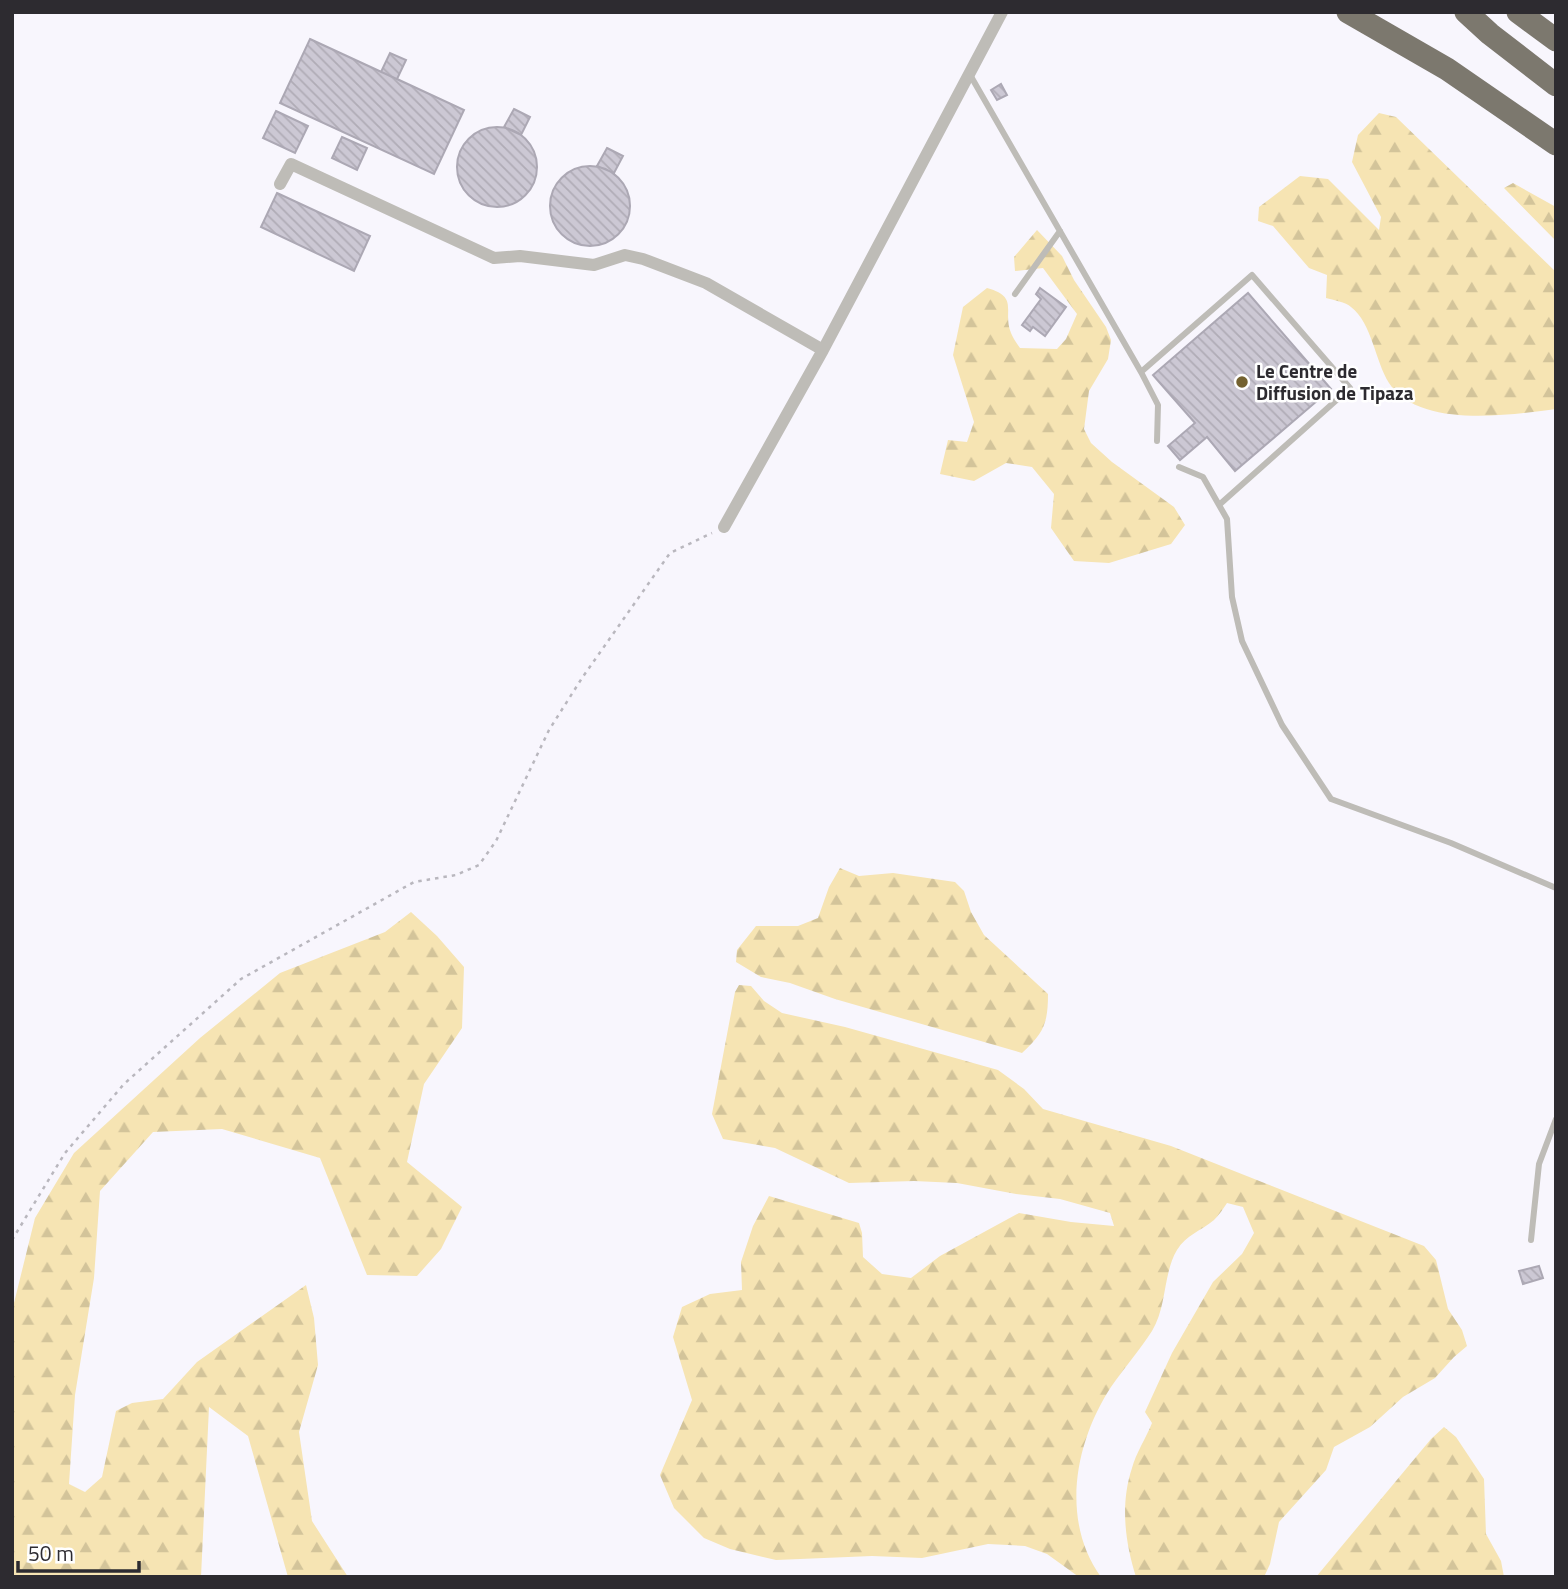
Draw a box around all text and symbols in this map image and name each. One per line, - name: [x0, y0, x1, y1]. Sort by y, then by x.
- place label: Le Centre de Diffusion de Tipaza: [1256, 356, 1414, 407]
- marker: Le Centre de Diffusion de Tipaza: [1234, 374, 1250, 390]
- scale bar: [18, 1530, 138, 1574]
- text: 50 m: [28, 1537, 74, 1569]

